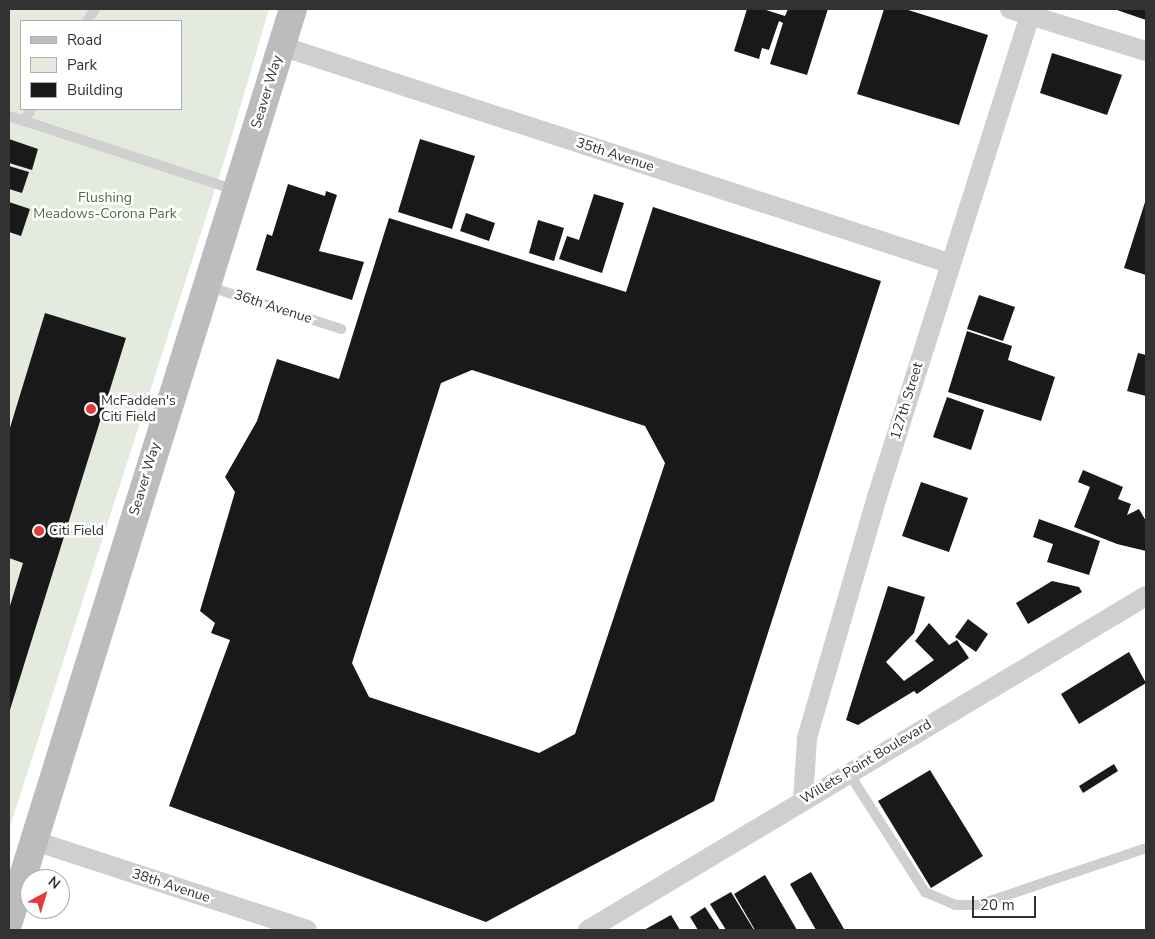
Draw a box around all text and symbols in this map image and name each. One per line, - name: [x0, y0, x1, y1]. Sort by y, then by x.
- legend: [20, 20, 182, 110]
- text: Road: [67, 30, 102, 50]
- street label: Seaver Way: [248, 53, 286, 131]
- text: Park: [67, 55, 97, 75]
- text: Building: [67, 80, 123, 100]
- street label: 35th Avenue: [574, 135, 656, 175]
- park label: Flushing Meadows-Corona Park: [33, 190, 177, 222]
- street label: 36th Avenue: [232, 287, 314, 327]
- street label: 127th Street: [887, 360, 927, 442]
- place label: McFadden's Citi Field: [101, 393, 176, 426]
- marker: McFadden's Citi Field: [85, 403, 97, 415]
- street label: Seaver Way: [126, 440, 164, 518]
- place label: Citi Field: [49, 523, 104, 539]
- marker: Citi Field: [33, 525, 45, 537]
- street label: Willets Point Boulevard: [798, 716, 934, 808]
- street label: 38th Avenue: [130, 866, 212, 906]
- north arrow: [20, 869, 70, 919]
- text: N: [44, 872, 64, 893]
- scale bar: [975, 886, 1039, 918]
- text: 20 m: [980, 895, 1015, 915]

